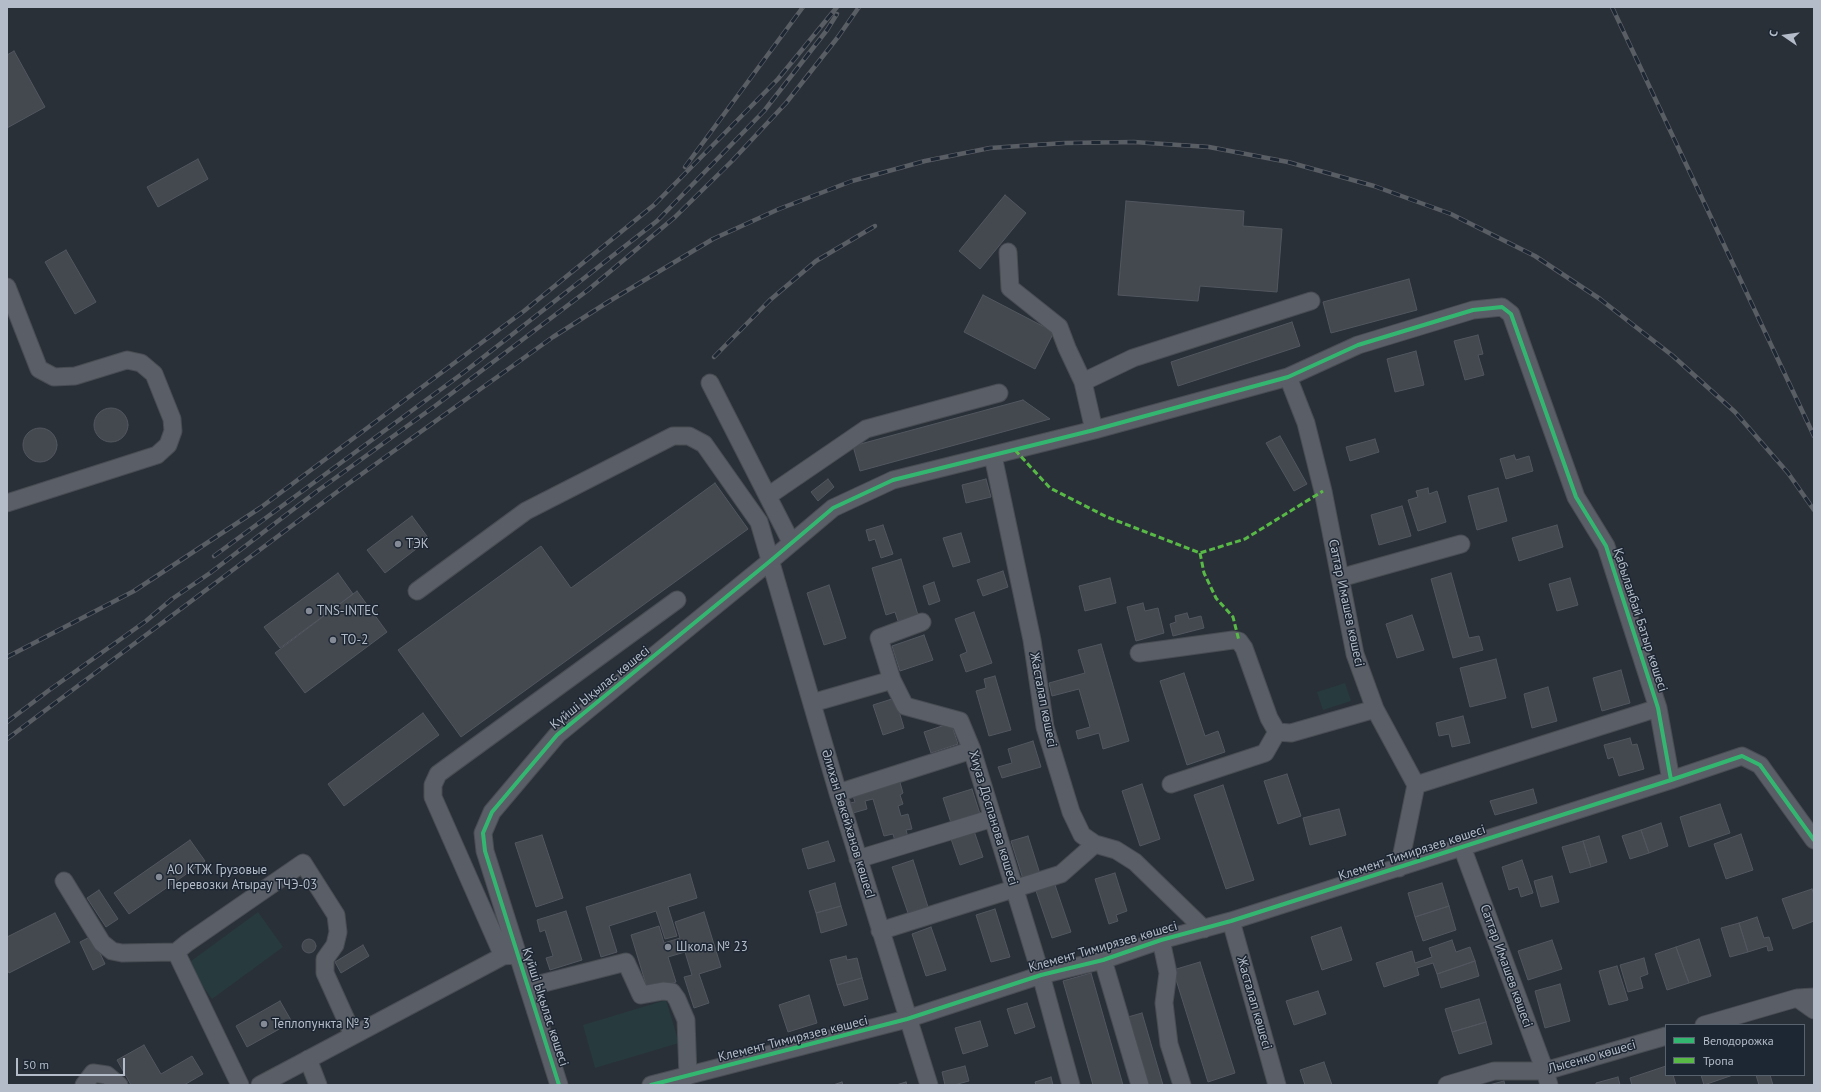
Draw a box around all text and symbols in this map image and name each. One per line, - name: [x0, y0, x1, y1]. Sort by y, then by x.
- north arrow: [1765, 16, 1805, 56]
- text: С: [1766, 29, 1781, 38]
- place label: ТЭК: [406, 536, 429, 552]
- street label: Саттар Имашев көшесі: [1325, 538, 1367, 668]
- marker: ТЭК: [393, 539, 403, 549]
- street label: Қабыланбай Батыр көшесі: [1609, 546, 1671, 694]
- place label: TNS-INTEC: [317, 603, 379, 619]
- marker: TNS-INTEC: [304, 606, 314, 616]
- place label: ТО-2: [341, 632, 368, 648]
- marker: ТО-2: [328, 635, 338, 645]
- street label: Күйші Ықылас көшесі: [547, 643, 653, 733]
- street label: Жасталап көшесі: [1026, 651, 1060, 749]
- street label: Әлихан Бөкейханов көшесI: [818, 748, 878, 900]
- street label: Хиуаз Доспанова көшесі: [965, 749, 1021, 887]
- street label: Клемент Тимирязев көшесі: [1336, 822, 1488, 884]
- place label: АО КТЖ Грузовые Перевозки Атырау ТЧЭ-03: [167, 862, 317, 893]
- marker: АО КТЖ Грузовые Перевозки Атырау ТЧЭ-03: [154, 872, 164, 882]
- street label: Саттар Имашев көшесі: [1476, 902, 1536, 1030]
- street label: Клемент Тимирязев көшесі: [1027, 918, 1179, 976]
- place label: Школа № 23: [676, 939, 748, 955]
- marker: Школа № 23: [663, 942, 673, 952]
- street label: Күйші Ықылас көшесі: [518, 946, 572, 1068]
- street label: Жасталап көшесі: [1233, 955, 1275, 1051]
- street label: Клемент Тимирязев көшесі: [716, 1013, 870, 1065]
- place label: Теплопункта № 3: [272, 1016, 370, 1032]
- marker: Теплопункта № 3: [259, 1019, 269, 1029]
- legend: [1665, 1024, 1805, 1076]
- text: Велодорожка: [1703, 1033, 1774, 1048]
- street label: Лысенко көшесі: [1546, 1037, 1638, 1077]
- scale bar: [18, 1050, 127, 1076]
- text: Тропа: [1703, 1053, 1734, 1068]
- text: 50 m: [23, 1057, 49, 1072]

